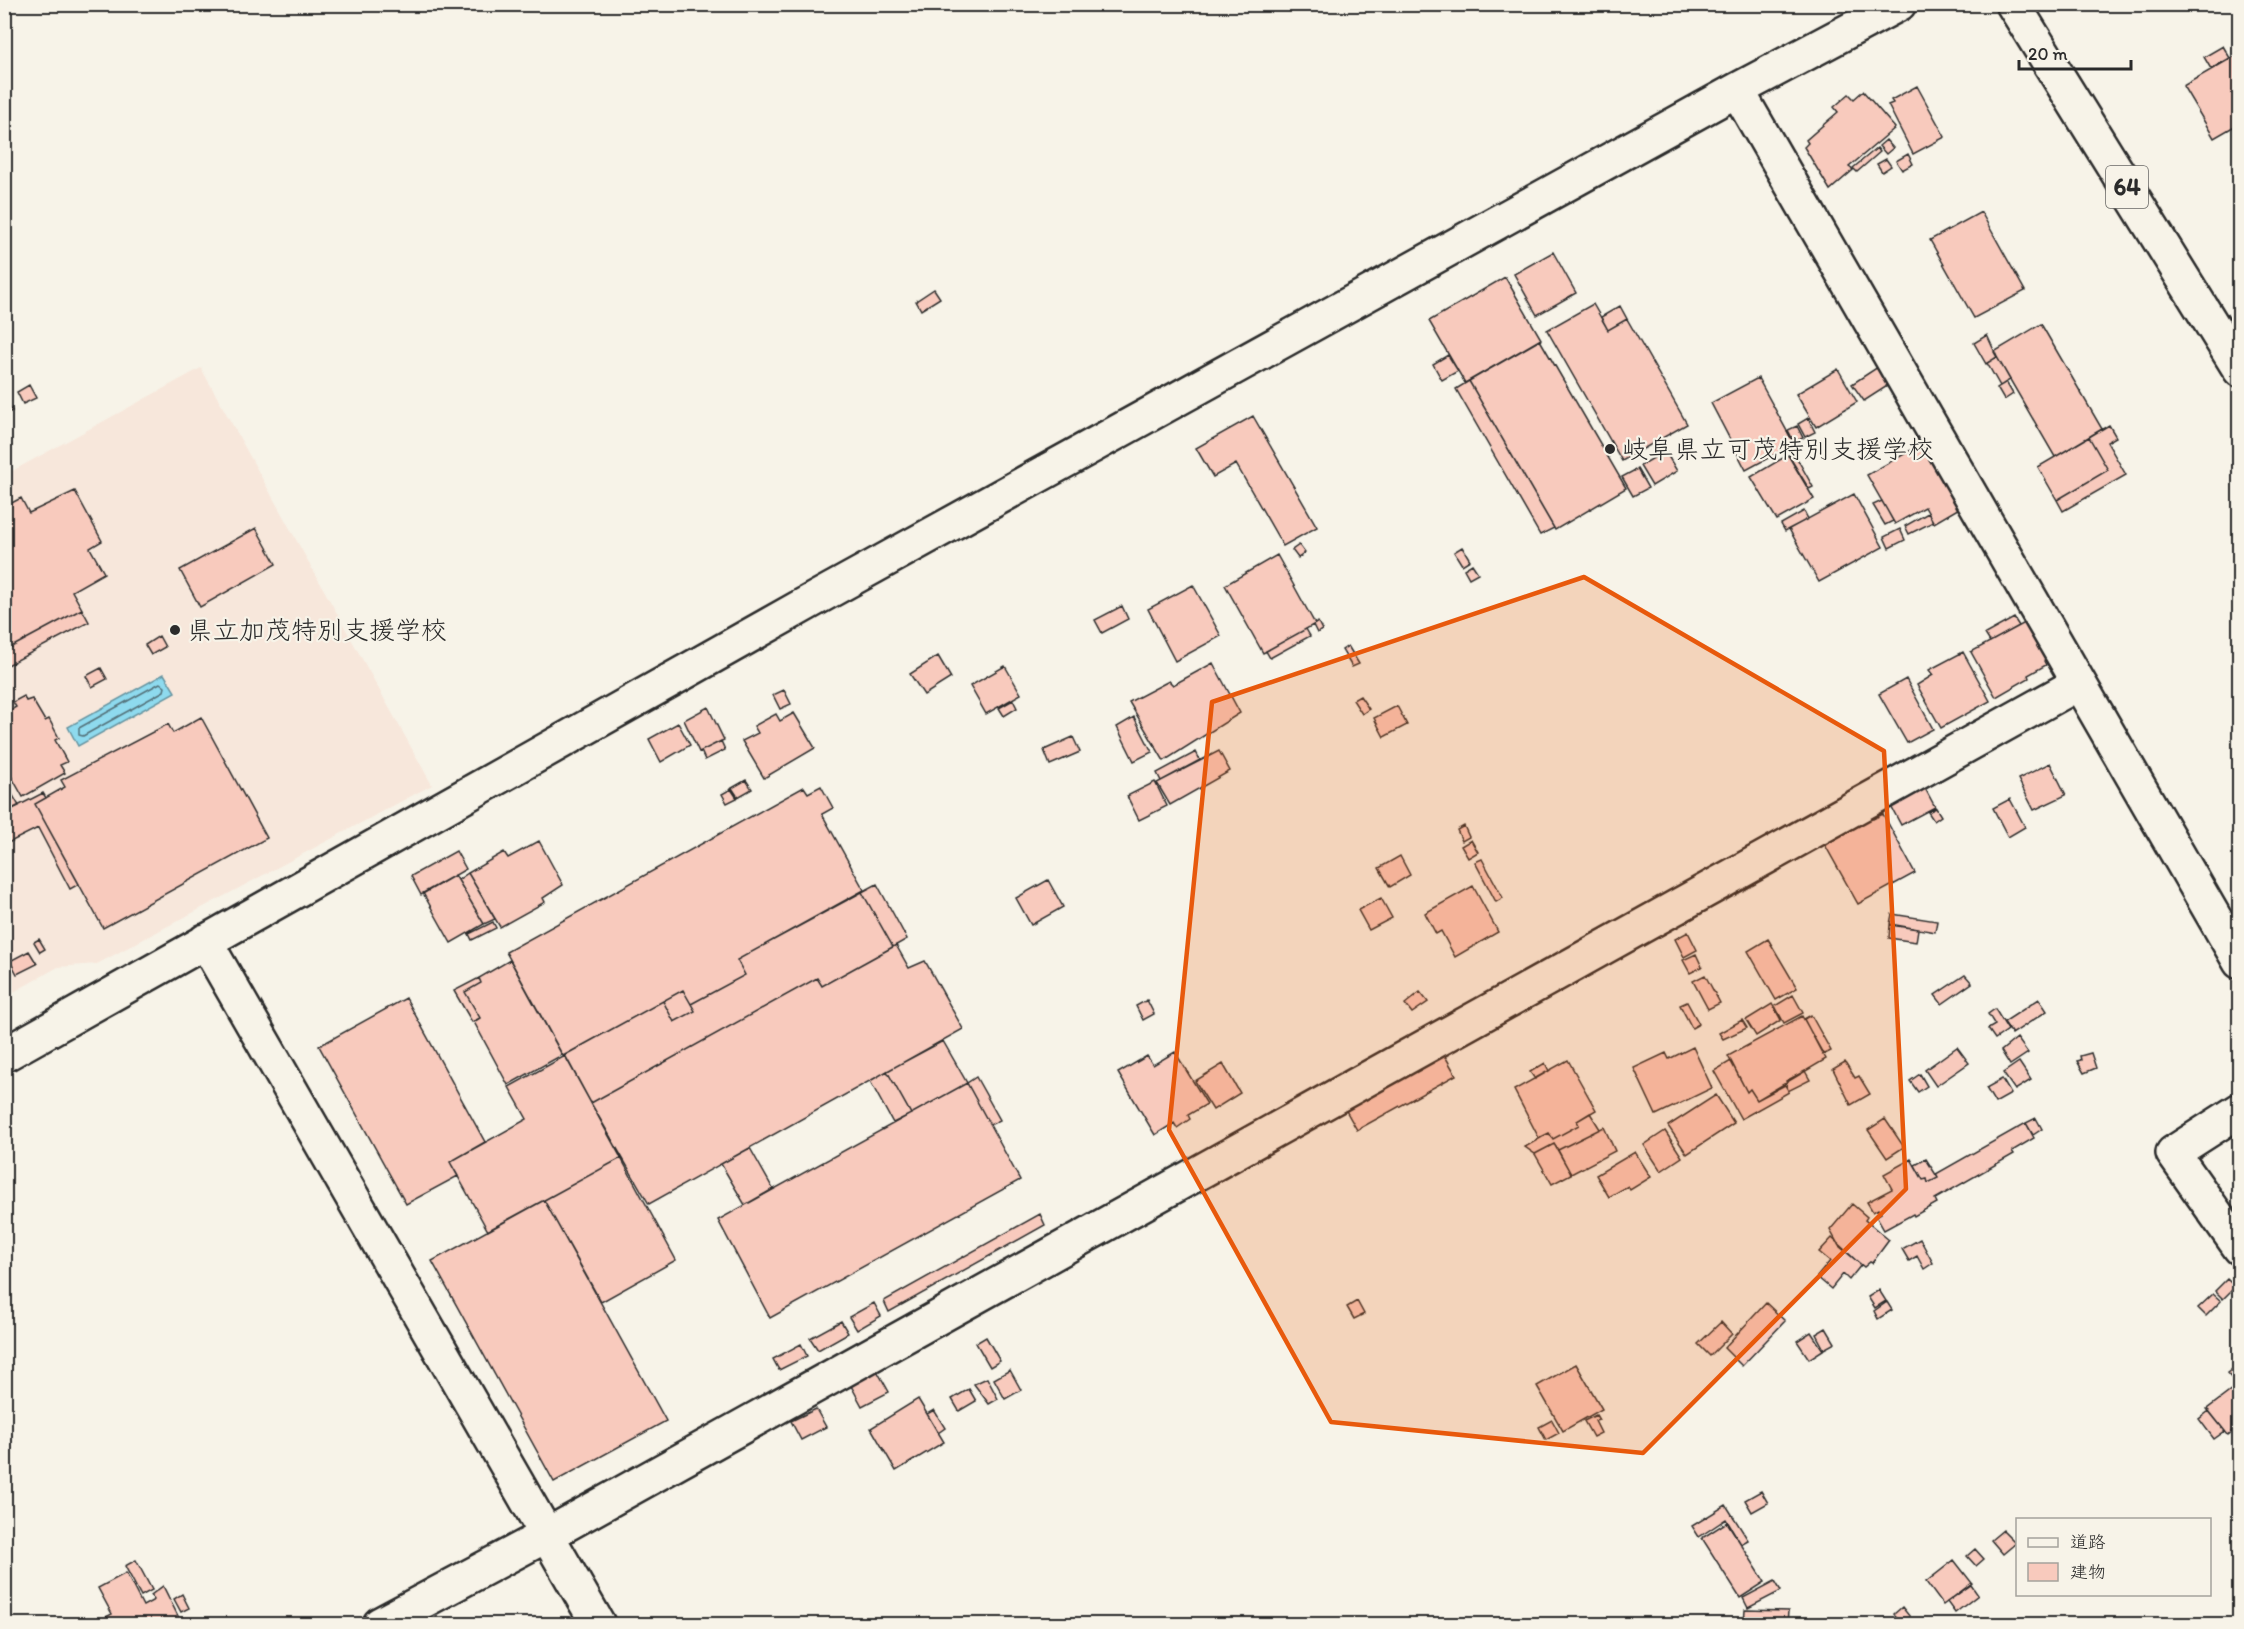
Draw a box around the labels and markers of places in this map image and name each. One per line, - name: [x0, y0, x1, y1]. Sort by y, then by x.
- place label: 岐阜県立可茂特別支援学校: [1622, 433, 1934, 465]
- marker: 岐阜県立可茂特別支援学校: [1603, 442, 1617, 456]
- place label: 県立加茂特別支援学校: [187, 614, 447, 646]
- marker: 県立加茂特別支援学校: [168, 623, 182, 637]

